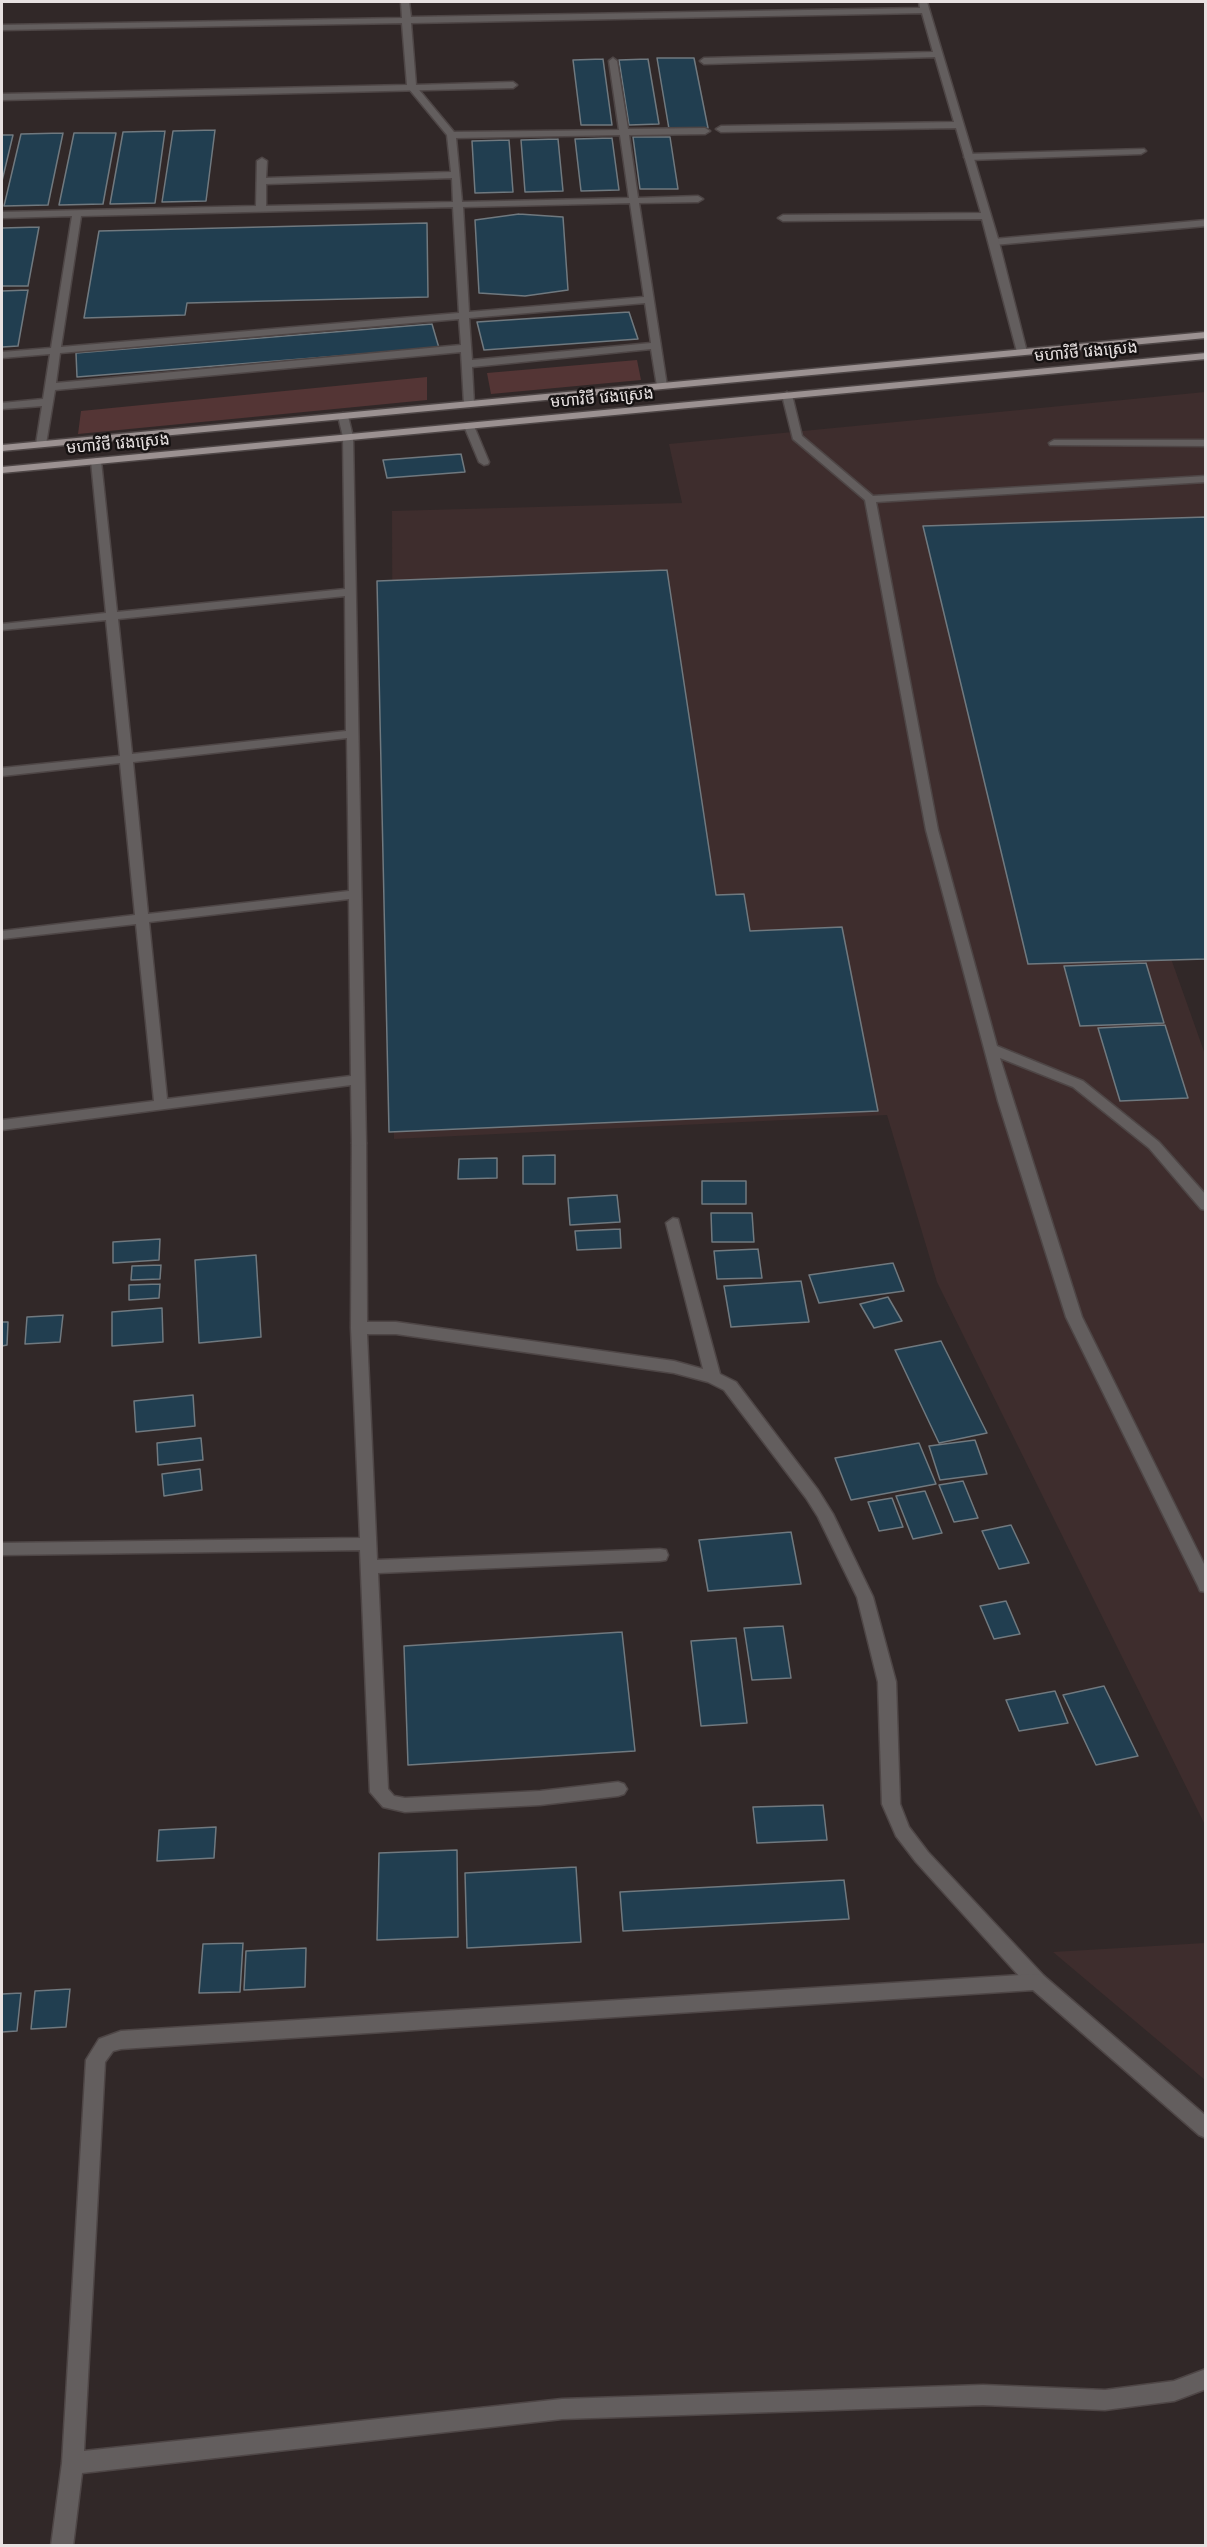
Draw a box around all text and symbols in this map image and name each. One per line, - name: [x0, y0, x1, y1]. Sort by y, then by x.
- street label: មហាវិថី វេងស្រេង: [1034, 338, 1138, 366]
- street label: មហាវិថី វេងស្រេង: [550, 384, 654, 412]
- street label: មហាវិថី វេងស្រេង: [66, 430, 170, 458]

